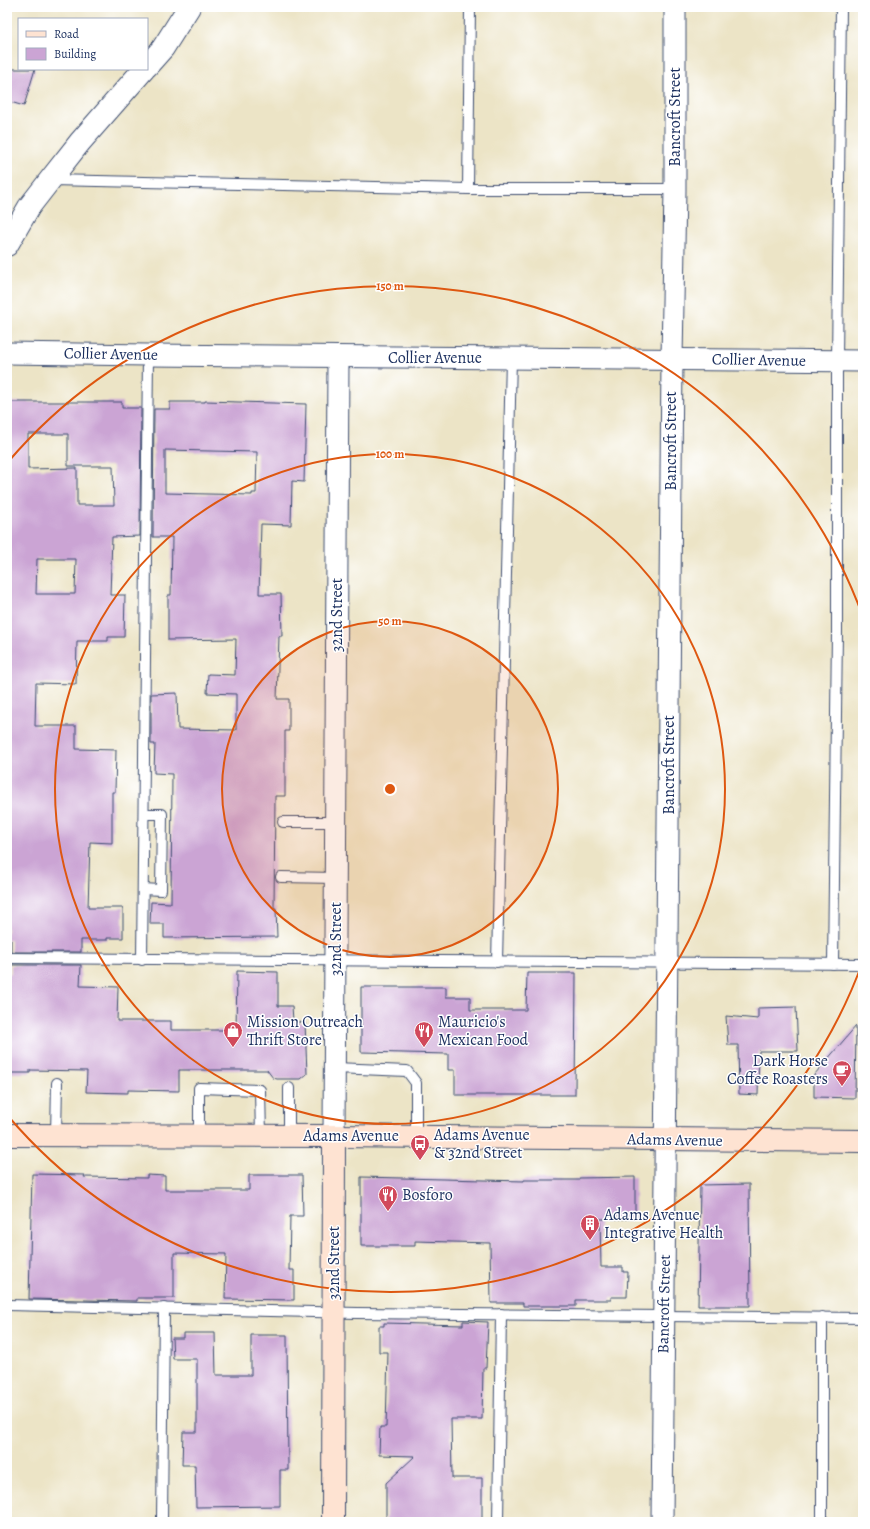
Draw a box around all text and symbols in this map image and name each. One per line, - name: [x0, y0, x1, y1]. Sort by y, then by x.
- legend: [18, 18, 148, 70]
- text: Road: [54, 26, 80, 42]
- text: Building: [54, 46, 96, 62]
- street label: Bancroft Street: [664, 67, 686, 167]
- text: 150 m: [376, 278, 404, 294]
- street label: Collier Avenue: [64, 342, 158, 366]
- street label: Collier Avenue: [388, 347, 482, 369]
- street label: Collier Avenue: [712, 348, 806, 372]
- street label: Bancroft Street: [660, 391, 682, 491]
- text: 100 m: [376, 446, 404, 462]
- street label: 32nd Street: [326, 578, 348, 652]
- text: 50 m: [378, 613, 402, 629]
- street label: Bancroft Street: [658, 715, 680, 815]
- centre of rings: [383, 782, 397, 796]
- street label: 32nd Street: [325, 902, 347, 976]
- place label: Mission Outreach Thrift Store: [247, 1011, 364, 1051]
- place label: Mauricio's Mexican Food: [438, 1011, 529, 1051]
- shop icon: Mission Outreach Thrift Store: [222, 1020, 244, 1048]
- restaurant icon: Mauricio's Mexican Food: [413, 1020, 435, 1048]
- place label: Dark Horse Coffee Roasters: [727, 1050, 828, 1090]
- cafe icon: Dark Horse Coffee Roasters: [831, 1059, 853, 1087]
- place label: Adams Avenue & 32nd Street: [433, 1124, 530, 1164]
- street label: Adams Avenue: [302, 1125, 399, 1147]
- street label: Adams Avenue: [626, 1128, 723, 1152]
- bus stop icon: Adams Avenue & 32nd Street: [409, 1133, 431, 1161]
- restaurant icon: Bosforo: [377, 1184, 399, 1212]
- place label: Bosforo: [402, 1184, 453, 1206]
- place label: Adams Avenue Integrative Health: [603, 1204, 724, 1244]
- building icon: Adams Avenue Integrative Health: [579, 1213, 601, 1241]
- street label: 32nd Street: [323, 1226, 345, 1300]
- street label: Bancroft Street: [652, 1254, 676, 1354]

